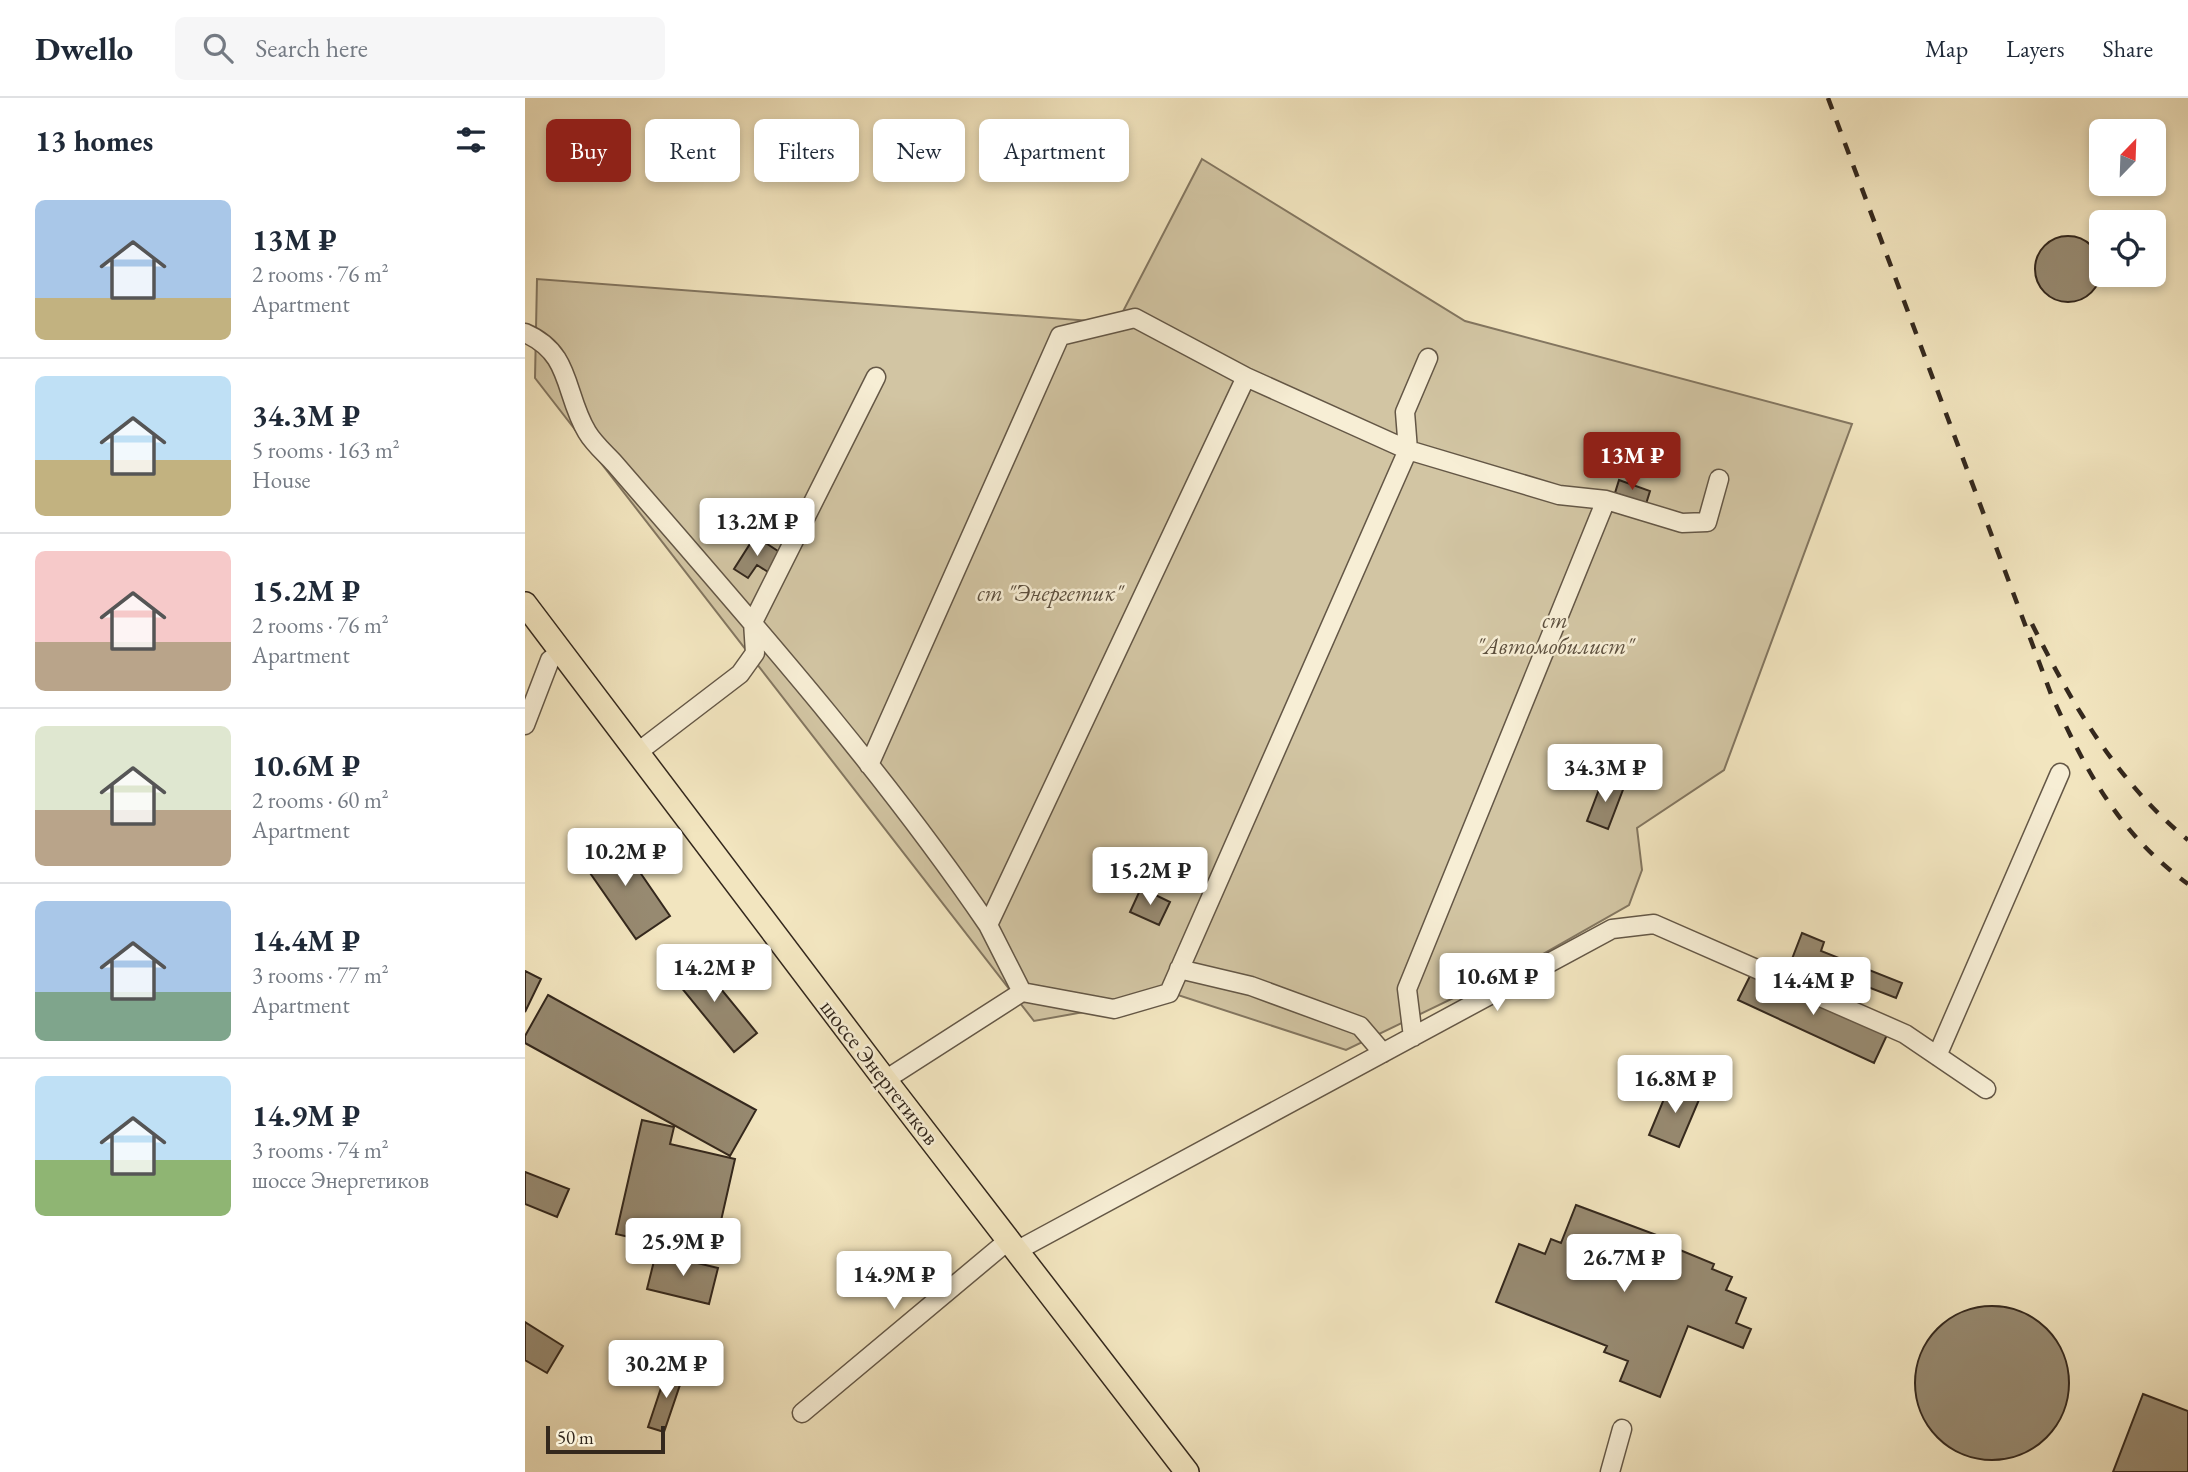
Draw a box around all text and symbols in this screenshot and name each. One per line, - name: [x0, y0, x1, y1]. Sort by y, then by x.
- search box: [175, 17, 665, 80]
- text: Dwello: [35, 27, 133, 70]
- icon: search: [199, 29, 237, 67]
- text: Search here: [255, 31, 368, 65]
- text: Map: [1925, 33, 1968, 64]
- text: Layers: [2006, 33, 2065, 64]
- text: Share: [2103, 33, 2153, 64]
- chip: Buy: [546, 119, 631, 182]
- chip: Rent: [645, 119, 740, 182]
- chip: Filters: [754, 119, 859, 182]
- chip: New: [873, 119, 965, 182]
- chip: Apartment: [979, 119, 1129, 182]
- north arrow: [2089, 119, 2167, 196]
- map controls: [2089, 119, 2166, 287]
- text: 13 homes: [35, 121, 153, 160]
- icon: filters: [452, 121, 490, 159]
- button: locate: [2089, 210, 2166, 287]
- text: 13M ₽: [252, 220, 337, 259]
- icon: home: [91, 228, 175, 312]
- text: 2 rooms · 76 m²: [252, 259, 389, 289]
- text: Apartment: [252, 289, 350, 319]
- text: 34.3M ₽: [252, 396, 360, 435]
- icon: home: [91, 404, 175, 488]
- pin: 13M ₽: [1583, 432, 1681, 492]
- text: 5 rooms · 163 m²: [252, 435, 400, 465]
- text: 13M ₽: [1599, 440, 1665, 470]
- text: House: [252, 465, 311, 495]
- pin: 13.2M ₽: [692, 498, 822, 558]
- text: 13.2M ₽: [716, 506, 798, 536]
- text: 15.2M ₽: [252, 571, 360, 610]
- park label: ст "Энергетик": [977, 578, 1125, 608]
- icon: home: [91, 579, 175, 663]
- park label: ст "Автомобилист": [1476, 605, 1636, 661]
- text: 2 rooms · 76 m²: [252, 610, 389, 640]
- text: Apartment: [252, 640, 350, 670]
- pin: 34.3M ₽: [1540, 744, 1670, 804]
- text: 10.6M ₽: [252, 746, 360, 785]
- text: 34.3M ₽: [1564, 752, 1646, 782]
- icon: home: [91, 754, 175, 838]
- text: 2 rooms · 60 m²: [252, 785, 389, 815]
- text: Apartment: [252, 815, 350, 845]
- pin: 10.2M ₽: [560, 828, 690, 888]
- text: 10.2M ₽: [584, 836, 666, 866]
- pin: 15.2M ₽: [1085, 848, 1215, 907]
- text: 15.2M ₽: [1109, 855, 1191, 885]
- text: 14.4M ₽: [252, 921, 360, 960]
- icon: home: [91, 929, 175, 1013]
- pin: 14.2M ₽: [649, 944, 779, 1004]
- text: 14.2M ₽: [673, 952, 755, 982]
- pin: 10.6M ₽: [1432, 954, 1562, 1013]
- pin: 14.4M ₽: [1748, 958, 1878, 1017]
- text: 3 rooms · 77 m²: [252, 960, 389, 990]
- text: 10.6M ₽: [1456, 961, 1538, 991]
- text: 14.4M ₽: [1772, 965, 1854, 995]
- text: Apartment: [252, 990, 350, 1020]
- street label: шоссе Энергетиков: [814, 993, 946, 1151]
- pin: 16.8M ₽: [1610, 1056, 1740, 1115]
- text: 16.8M ₽: [1634, 1063, 1716, 1093]
- text: 14.9M ₽: [252, 1096, 360, 1135]
- icon: home: [91, 1104, 175, 1188]
- text: 3 rooms · 74 m²: [252, 1135, 389, 1165]
- text: шоссе Энергетиков: [252, 1165, 429, 1195]
- pin: 25.9M ₽: [618, 1218, 748, 1278]
- text: 25.9M ₽: [642, 1226, 724, 1256]
- pin: 26.7M ₽: [1559, 1234, 1689, 1294]
- text: 26.7M ₽: [1583, 1242, 1665, 1272]
- pin: 14.9M ₽: [829, 1252, 959, 1311]
- text: 14.9M ₽: [853, 1259, 935, 1289]
- pin: 30.2M ₽: [601, 1340, 731, 1400]
- text: 30.2M ₽: [625, 1348, 707, 1378]
- scale bar: [546, 1423, 665, 1455]
- text: 50 m: [557, 1425, 594, 1450]

